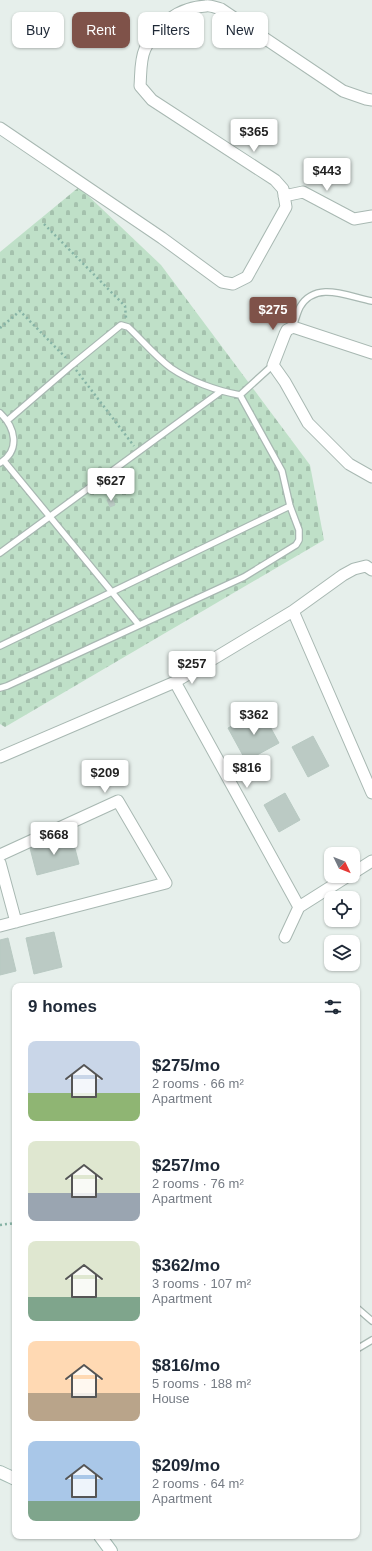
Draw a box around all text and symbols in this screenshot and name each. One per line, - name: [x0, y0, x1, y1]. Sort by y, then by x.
- chip: Buy: [12, 12, 64, 48]
- chip: Rent: [72, 12, 130, 48]
- chip: Filters: [138, 12, 204, 48]
- chip: New: [212, 12, 268, 48]
- pin: $365: [230, 119, 278, 153]
- text: $365: [240, 124, 268, 139]
- pin: $443: [303, 158, 351, 192]
- text: $443: [313, 163, 341, 178]
- pin: $275: [249, 297, 297, 331]
- text: $275: [259, 302, 287, 317]
- pin: $627: [87, 468, 135, 502]
- text: $627: [97, 473, 125, 488]
- pin: $257: [168, 651, 216, 685]
- text: $257: [178, 656, 206, 671]
- pin: $362: [230, 702, 278, 736]
- text: $362: [240, 707, 268, 722]
- pin: $816: [223, 755, 271, 789]
- pin: $209: [81, 760, 129, 794]
- text: $816: [233, 760, 261, 775]
- text: $209: [91, 765, 119, 780]
- pin: $668: [30, 822, 78, 856]
- text: $668: [40, 827, 68, 842]
- north arrow: [324, 847, 360, 883]
- map controls: [324, 847, 360, 971]
- button: locate: [324, 891, 360, 927]
- button: layers: [324, 935, 360, 971]
- icon: filters: [322, 996, 344, 1018]
- text: 9 homes: [28, 997, 97, 1016]
- text: $275/mo: [152, 1056, 220, 1075]
- icon: home: [60, 1057, 108, 1105]
- text: 2 rooms · 66 m²: [152, 1076, 244, 1091]
- text: Apartment: [152, 1091, 212, 1106]
- text: $257/mo: [152, 1156, 220, 1175]
- icon: home: [60, 1157, 108, 1205]
- text: 2 rooms · 76 m²: [152, 1176, 244, 1191]
- text: Apartment: [152, 1191, 212, 1206]
- text: $362/mo: [152, 1256, 220, 1275]
- icon: home: [60, 1257, 108, 1305]
- text: 3 rooms · 107 m²: [152, 1276, 251, 1291]
- text: Apartment: [152, 1291, 212, 1306]
- text: $816/mo: [152, 1356, 220, 1375]
- icon: home: [60, 1357, 108, 1405]
- text: 5 rooms · 188 m²: [152, 1376, 251, 1391]
- text: House: [152, 1391, 190, 1406]
- text: $209/mo: [152, 1456, 220, 1475]
- icon: home: [60, 1457, 108, 1505]
- text: 2 rooms · 64 m²: [152, 1476, 244, 1491]
- text: Apartment: [152, 1491, 212, 1506]

